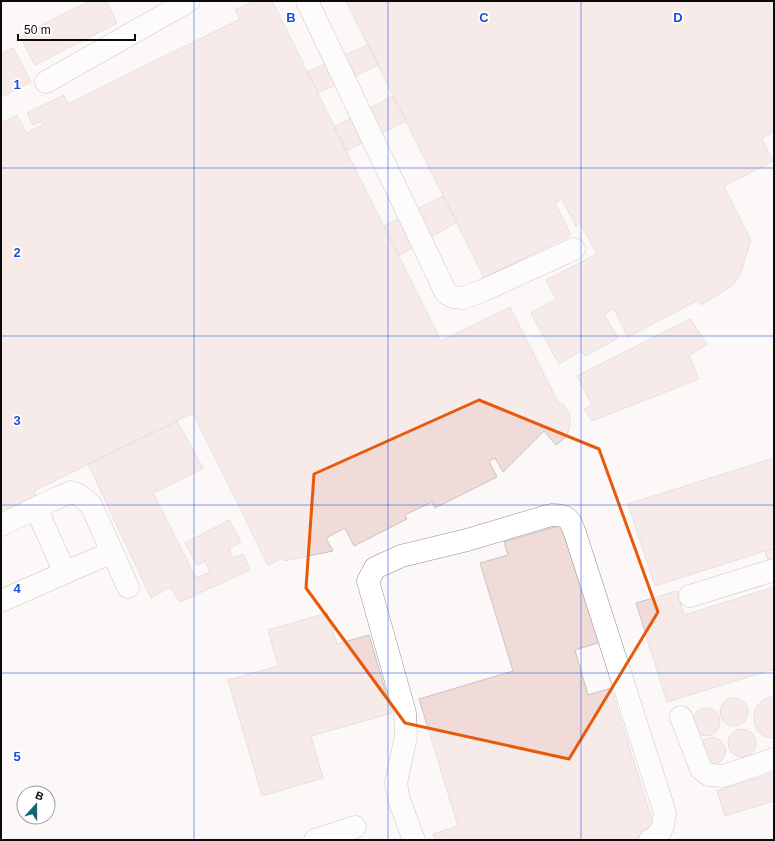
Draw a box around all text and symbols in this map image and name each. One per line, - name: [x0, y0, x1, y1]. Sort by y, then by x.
- text: B: [286, 10, 296, 25]
- text: C: [479, 10, 489, 25]
- text: D: [673, 10, 683, 25]
- scale bar: [18, 16, 135, 42]
- text: 50 m: [24, 23, 51, 37]
- text: 1: [13, 77, 21, 92]
- text: 2: [13, 245, 21, 260]
- text: 3: [13, 413, 21, 428]
- text: 4: [13, 581, 21, 596]
- text: 5: [13, 749, 21, 764]
- north arrow: [16, 785, 56, 825]
- text: B: [34, 789, 45, 803]

